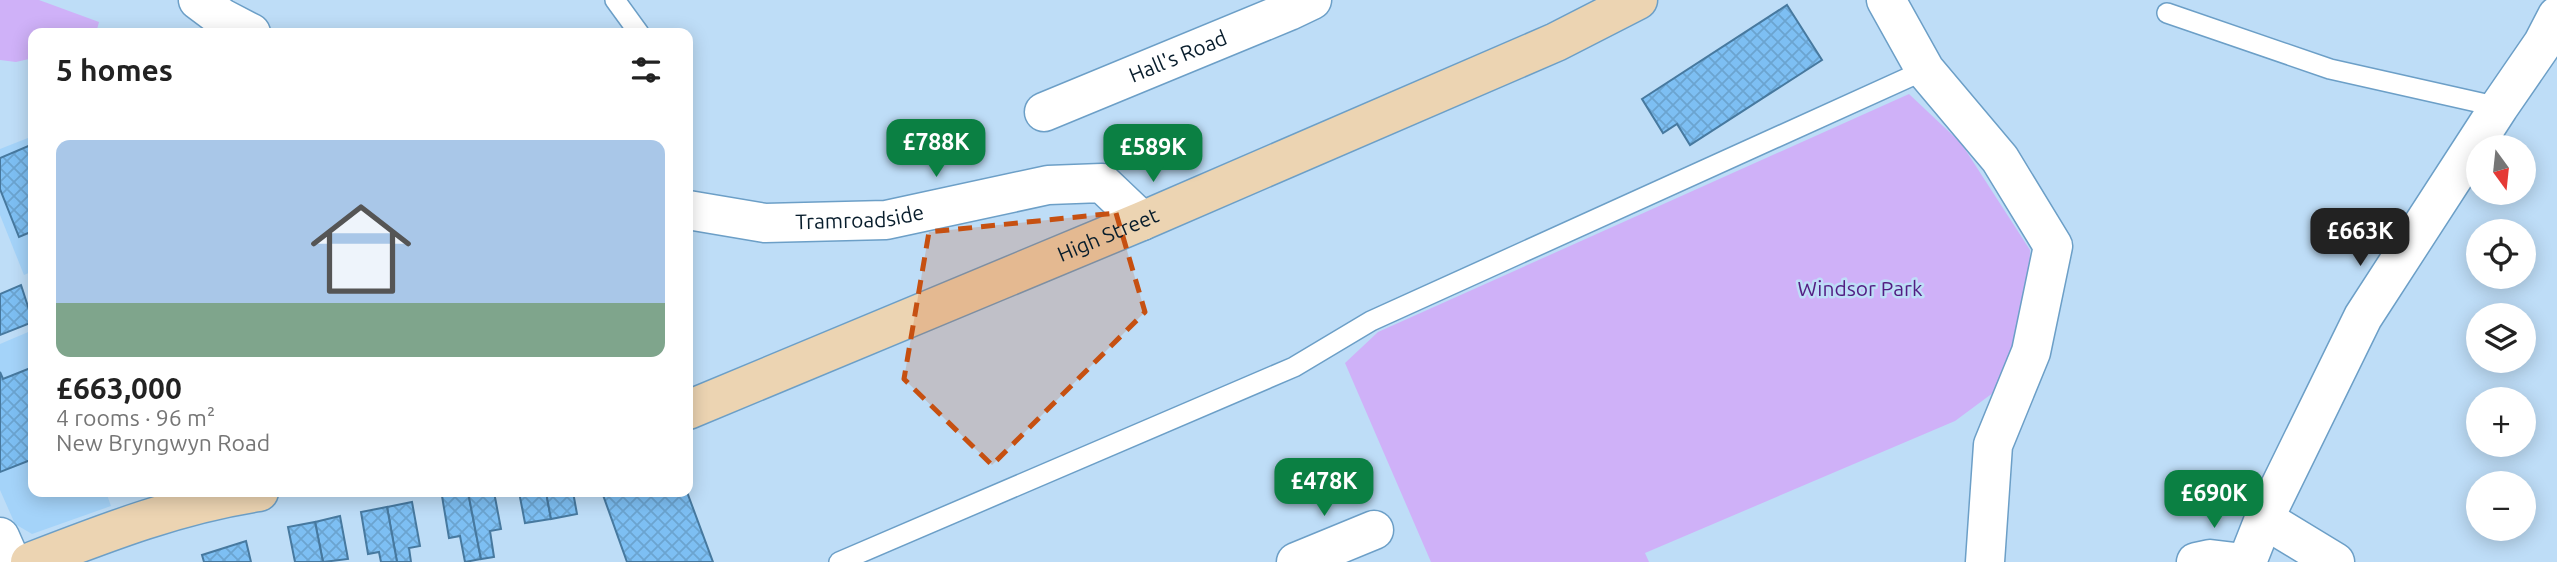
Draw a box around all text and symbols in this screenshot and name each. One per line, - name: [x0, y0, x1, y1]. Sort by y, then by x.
- street label: Hall's Road: [1125, 25, 1230, 87]
- icon: filters: [627, 51, 665, 89]
- text: 5 homes: [56, 53, 173, 87]
- pin: £788K: [887, 120, 985, 179]
- pin: £589K: [1104, 124, 1202, 184]
- text: £788K: [902, 129, 970, 154]
- text: £589K: [1119, 134, 1187, 159]
- north arrow: [2466, 135, 2536, 205]
- map controls: [2466, 135, 2536, 541]
- icon: home: [298, 186, 424, 312]
- street label: Tramroadside: [795, 199, 926, 233]
- street label: High Street: [1054, 202, 1162, 266]
- pin: £663K: [2311, 208, 2409, 268]
- text: £663K: [2326, 218, 2394, 243]
- button: locate: [2466, 219, 2536, 289]
- park label: Windsor Park: [1797, 276, 1923, 300]
- button: layers: [2466, 303, 2536, 373]
- text: £663,000: [56, 371, 182, 405]
- button: +: [2466, 387, 2536, 457]
- text: 4 rooms · 96 m²: [56, 405, 215, 430]
- text: New Bryngwyn Road: [56, 430, 270, 455]
- pin: £478K: [1275, 458, 1373, 518]
- text: £478K: [1290, 468, 1358, 493]
- pin: £690K: [2165, 470, 2263, 530]
- button: −: [2466, 471, 2536, 541]
- text: £690K: [2180, 480, 2248, 505]

